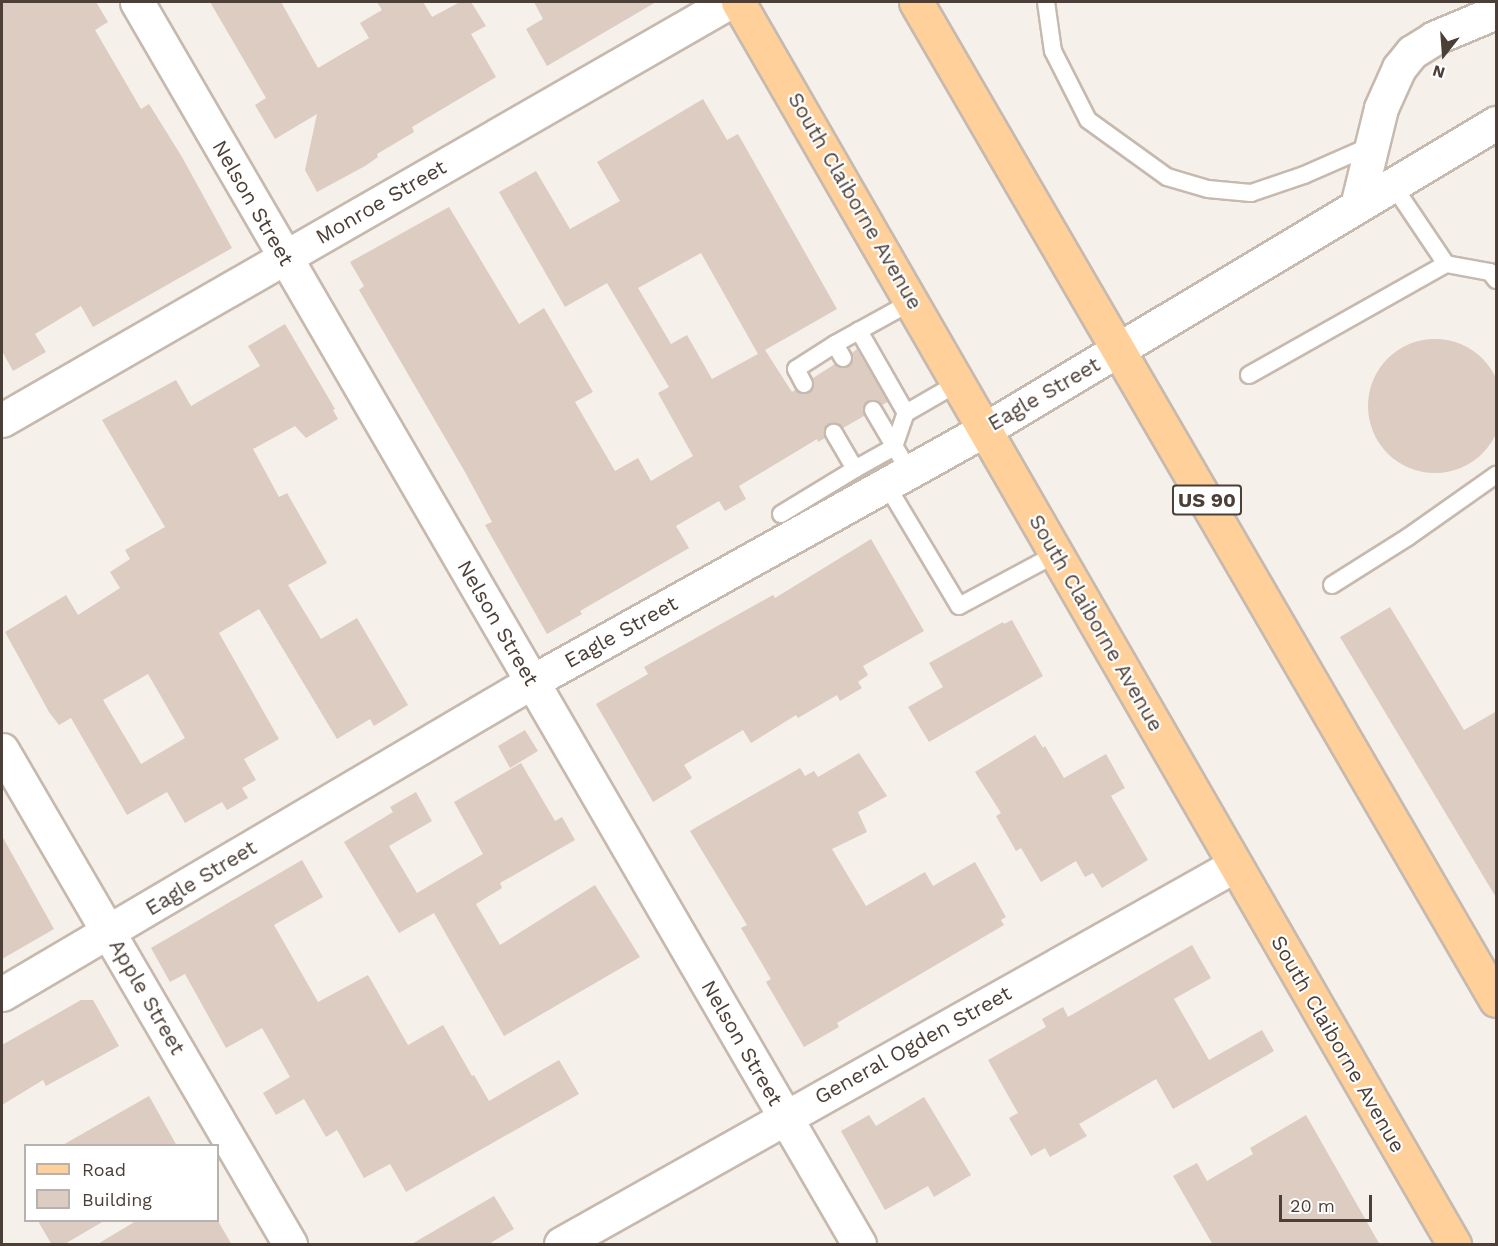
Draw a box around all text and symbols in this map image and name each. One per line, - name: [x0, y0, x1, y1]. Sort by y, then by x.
- north arrow: [1414, 24, 1474, 84]
- text: N: [1430, 61, 1447, 83]
- street label: South Claiborne Avenue: [782, 88, 928, 314]
- street label: Nelson Street: [207, 136, 299, 270]
- street label: Monroe Street: [311, 154, 451, 250]
- street label: Eagle Street: [983, 352, 1105, 436]
- road number: US 90: [1171, 483, 1243, 517]
- street label: South Claiborne Avenue: [1023, 510, 1169, 736]
- street label: Nelson Street: [452, 556, 544, 690]
- street label: Eagle Street: [560, 591, 682, 673]
- street label: Eagle Street: [141, 835, 261, 921]
- street label: South Claiborne Avenue: [1265, 931, 1411, 1157]
- street label: Apple Street: [104, 935, 190, 1059]
- street label: Nelson Street: [696, 976, 788, 1110]
- street label: General Ogden Street: [810, 980, 1016, 1110]
- legend: [24, 1144, 219, 1222]
- text: Road: [82, 1159, 126, 1180]
- scale bar: [1282, 1183, 1375, 1221]
- text: Building: [82, 1189, 152, 1210]
- text: 20 m: [1290, 1195, 1335, 1216]

